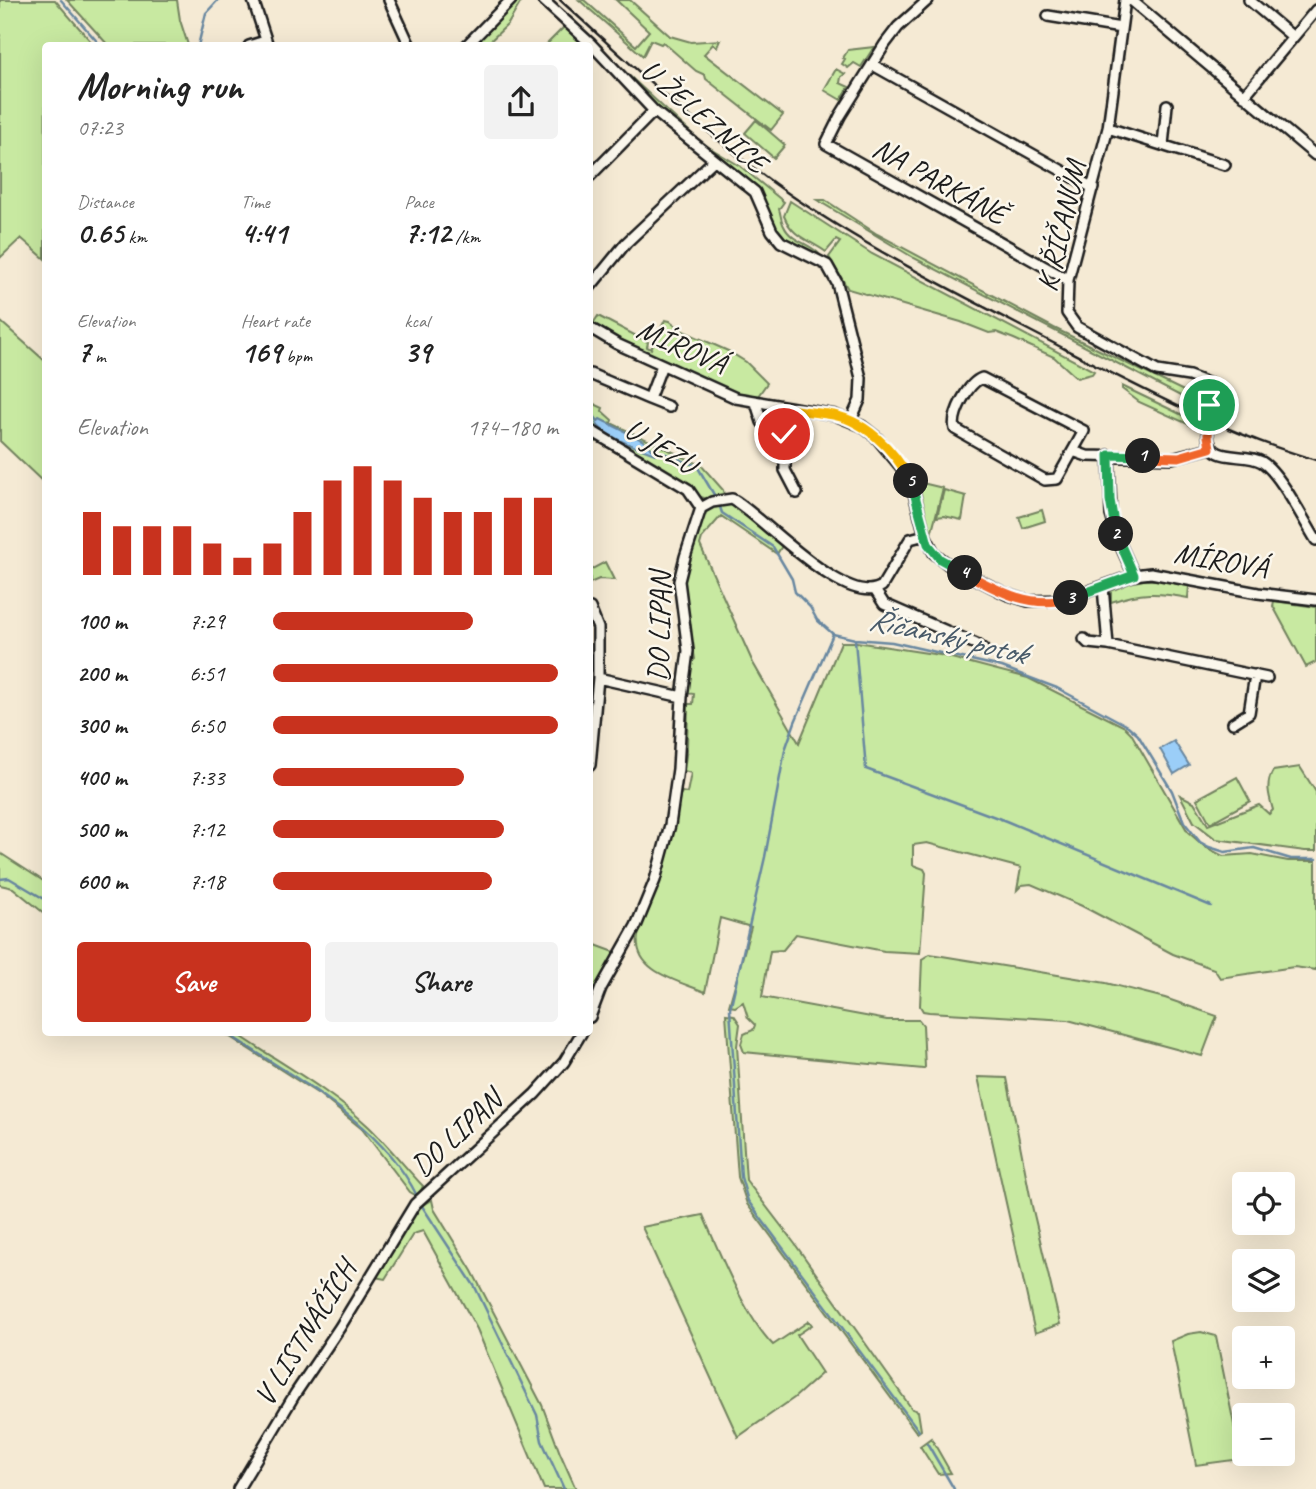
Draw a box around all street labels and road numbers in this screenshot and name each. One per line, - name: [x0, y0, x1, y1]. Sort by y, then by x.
- street label: U ŽELEZNICE: [633, 51, 778, 184]
- street label: NA PARKÁNĚ: [866, 129, 1017, 235]
- street label: K ŘÍČANŮM: [1028, 155, 1095, 295]
- street label: MÍROVÁ: [631, 310, 736, 384]
- street label: U JEZU: [618, 409, 708, 485]
- street label: MÍROVÁ: [1171, 533, 1274, 588]
- street label: DO LIPAN: [639, 567, 679, 682]
- street label: DO LIPAN: [403, 1078, 513, 1184]
- street label: V LISTNÁČÍCH: [245, 1250, 367, 1413]

